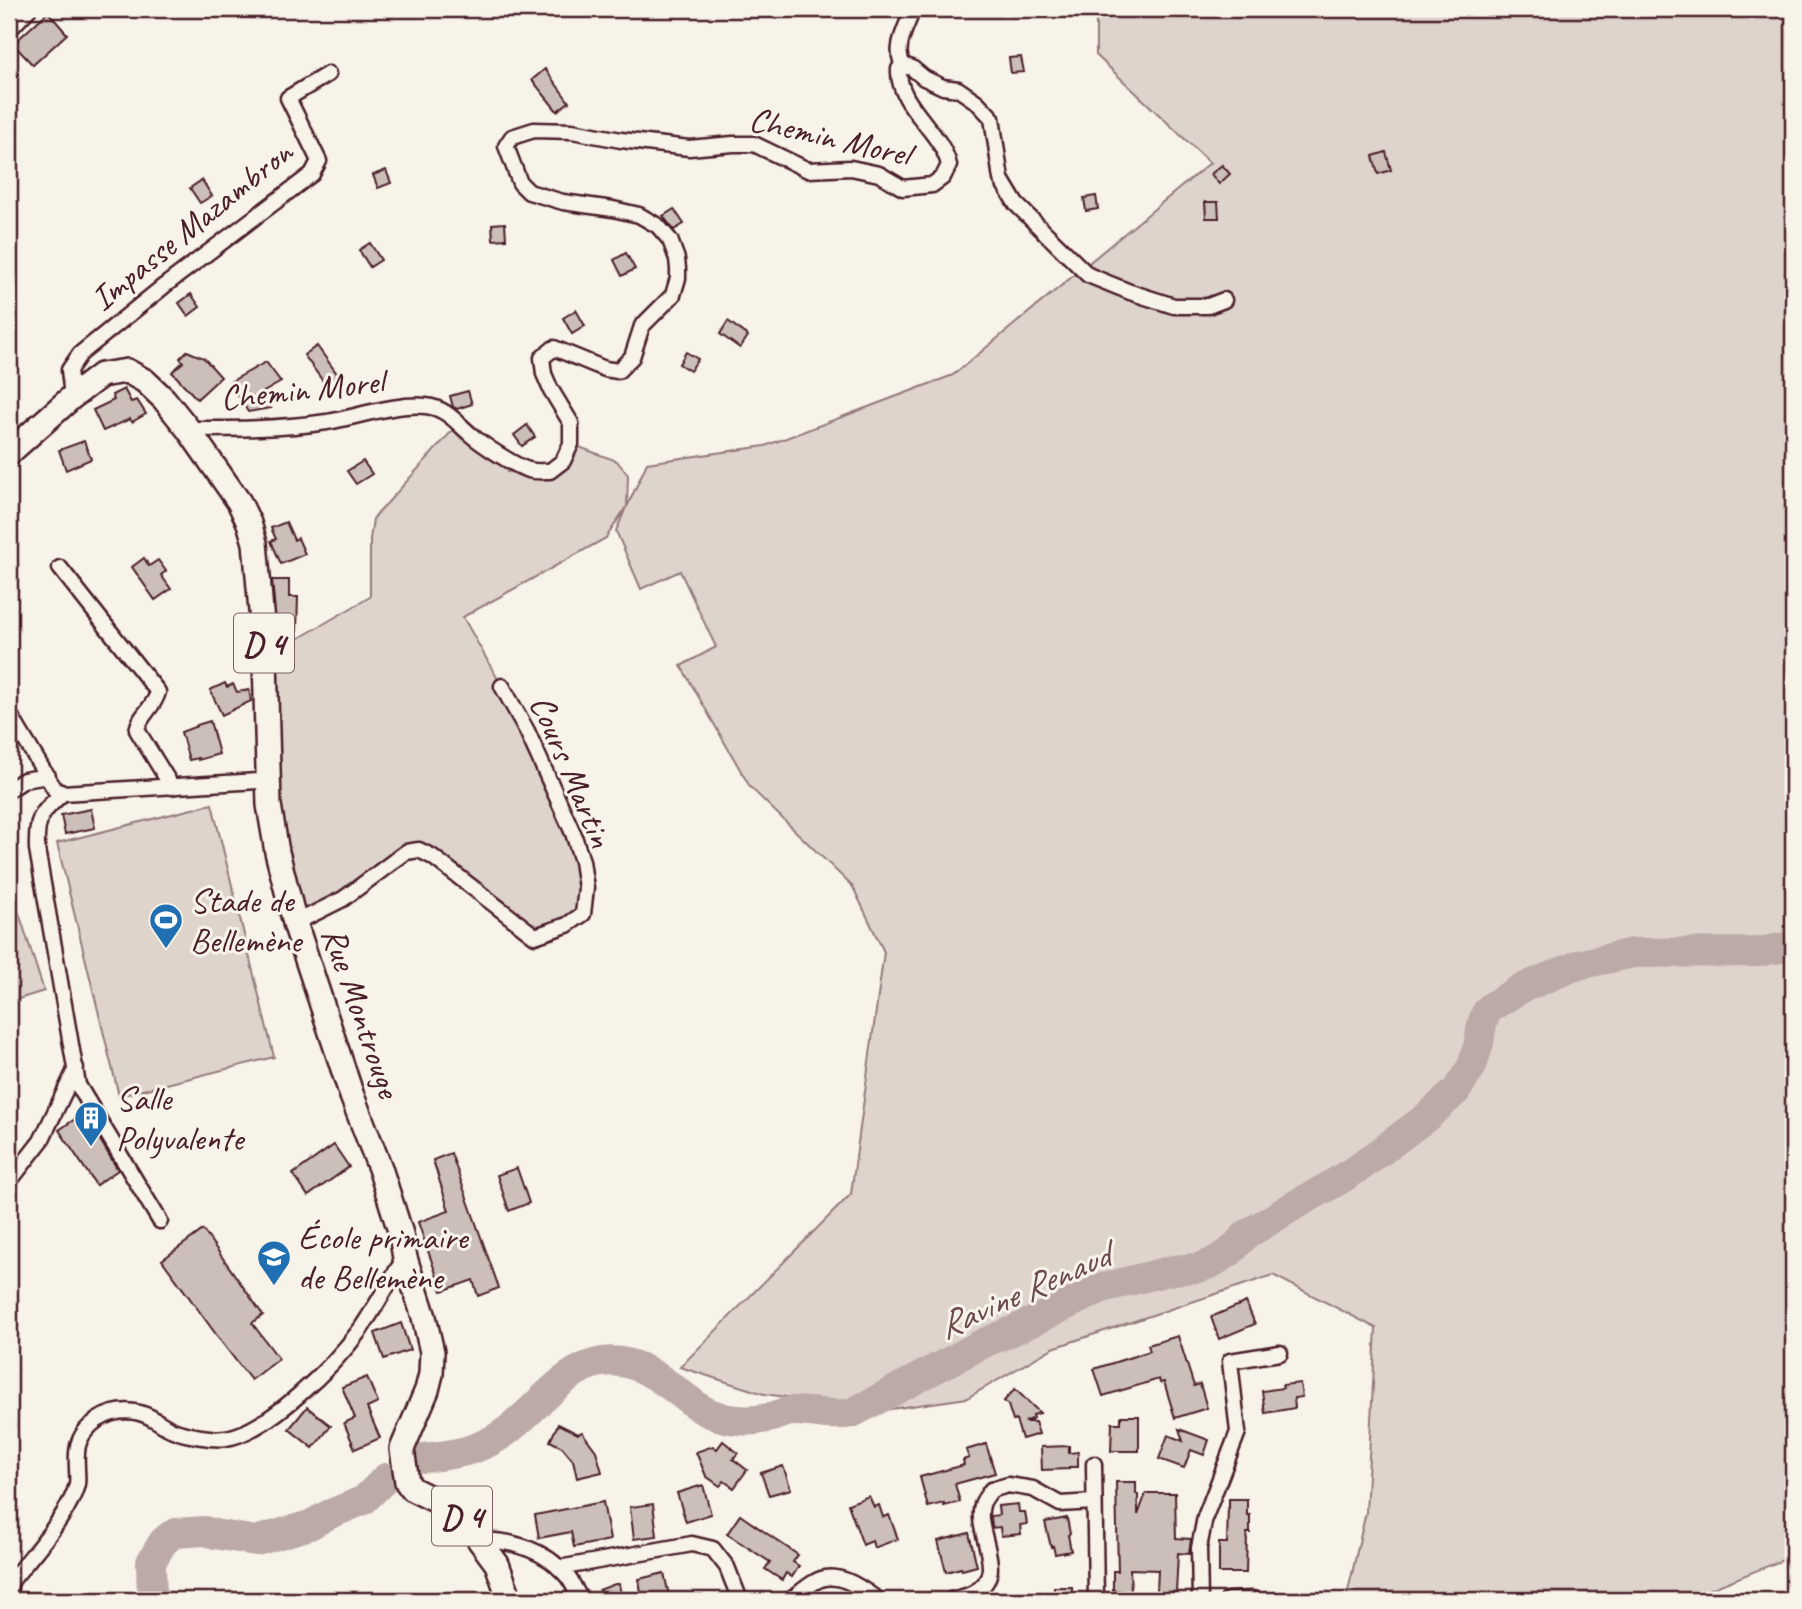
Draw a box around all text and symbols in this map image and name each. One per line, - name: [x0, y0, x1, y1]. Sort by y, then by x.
- street label: Chemin Morel: [745, 96, 921, 178]
- street label: Impasse Mazambron: [81, 129, 303, 321]
- street label: Chemin Morel: [218, 358, 392, 420]
- road number: D 4: [234, 614, 294, 672]
- street label: Cours Martin: [519, 688, 624, 854]
- place label: Stade de Bellemène: [190, 878, 304, 963]
- sports icon: Stade de Bellemène: [147, 901, 185, 950]
- street label: Rue Montrouge: [311, 921, 412, 1106]
- place label: Salle Polyvalente: [116, 1076, 246, 1161]
- building icon: Salle Polyvalente: [72, 1099, 110, 1148]
- place label: École primaire de Bellemène: [298, 1215, 470, 1300]
- water label: Ravine Renaud: [930, 1227, 1127, 1349]
- school or university icon: École primaire de Bellemène: [255, 1238, 293, 1287]
- road number: D 4: [432, 1486, 492, 1546]

